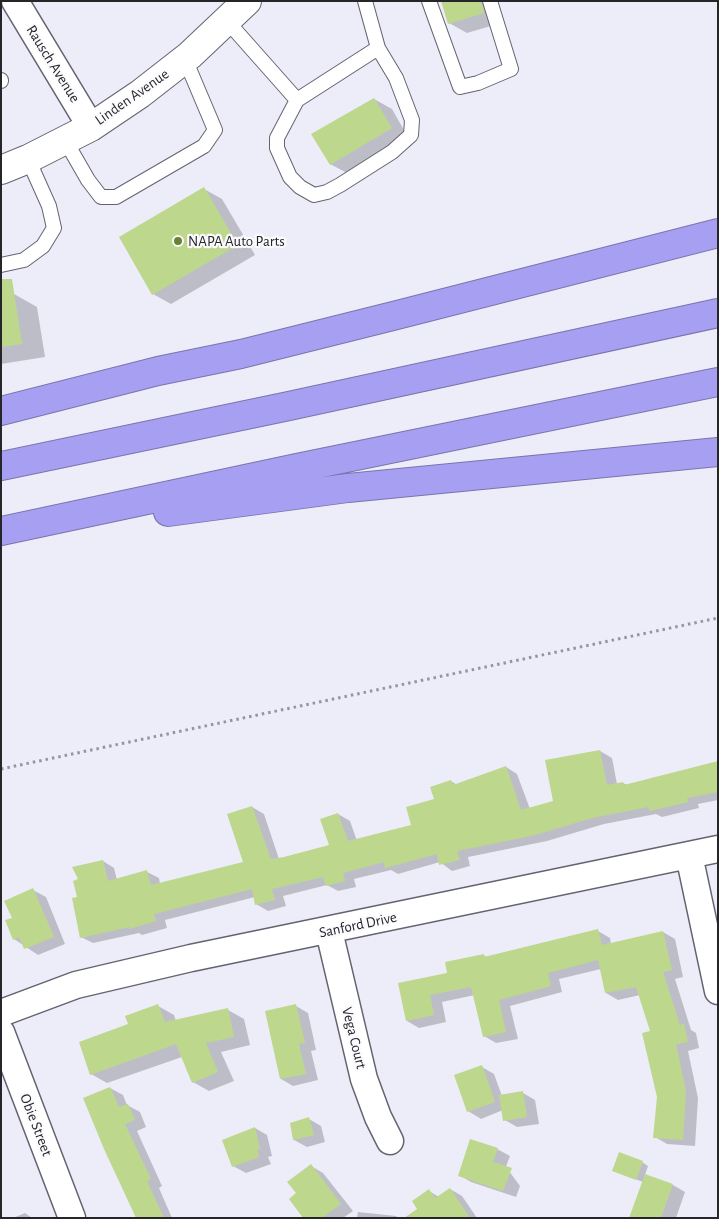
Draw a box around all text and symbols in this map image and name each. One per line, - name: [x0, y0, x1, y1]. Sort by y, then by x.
- street label: Rausch Avenue: [22, 22, 84, 106]
- street label: Linden Avenue: [92, 65, 172, 129]
- place label: NAPA Auto Parts: [188, 232, 285, 250]
- marker: NAPA Auto Parts: [172, 235, 184, 247]
- street label: Sanford Drive: [318, 908, 398, 942]
- street label: Vega Court: [338, 1005, 370, 1071]
- street label: Obie Street: [16, 1091, 56, 1159]

